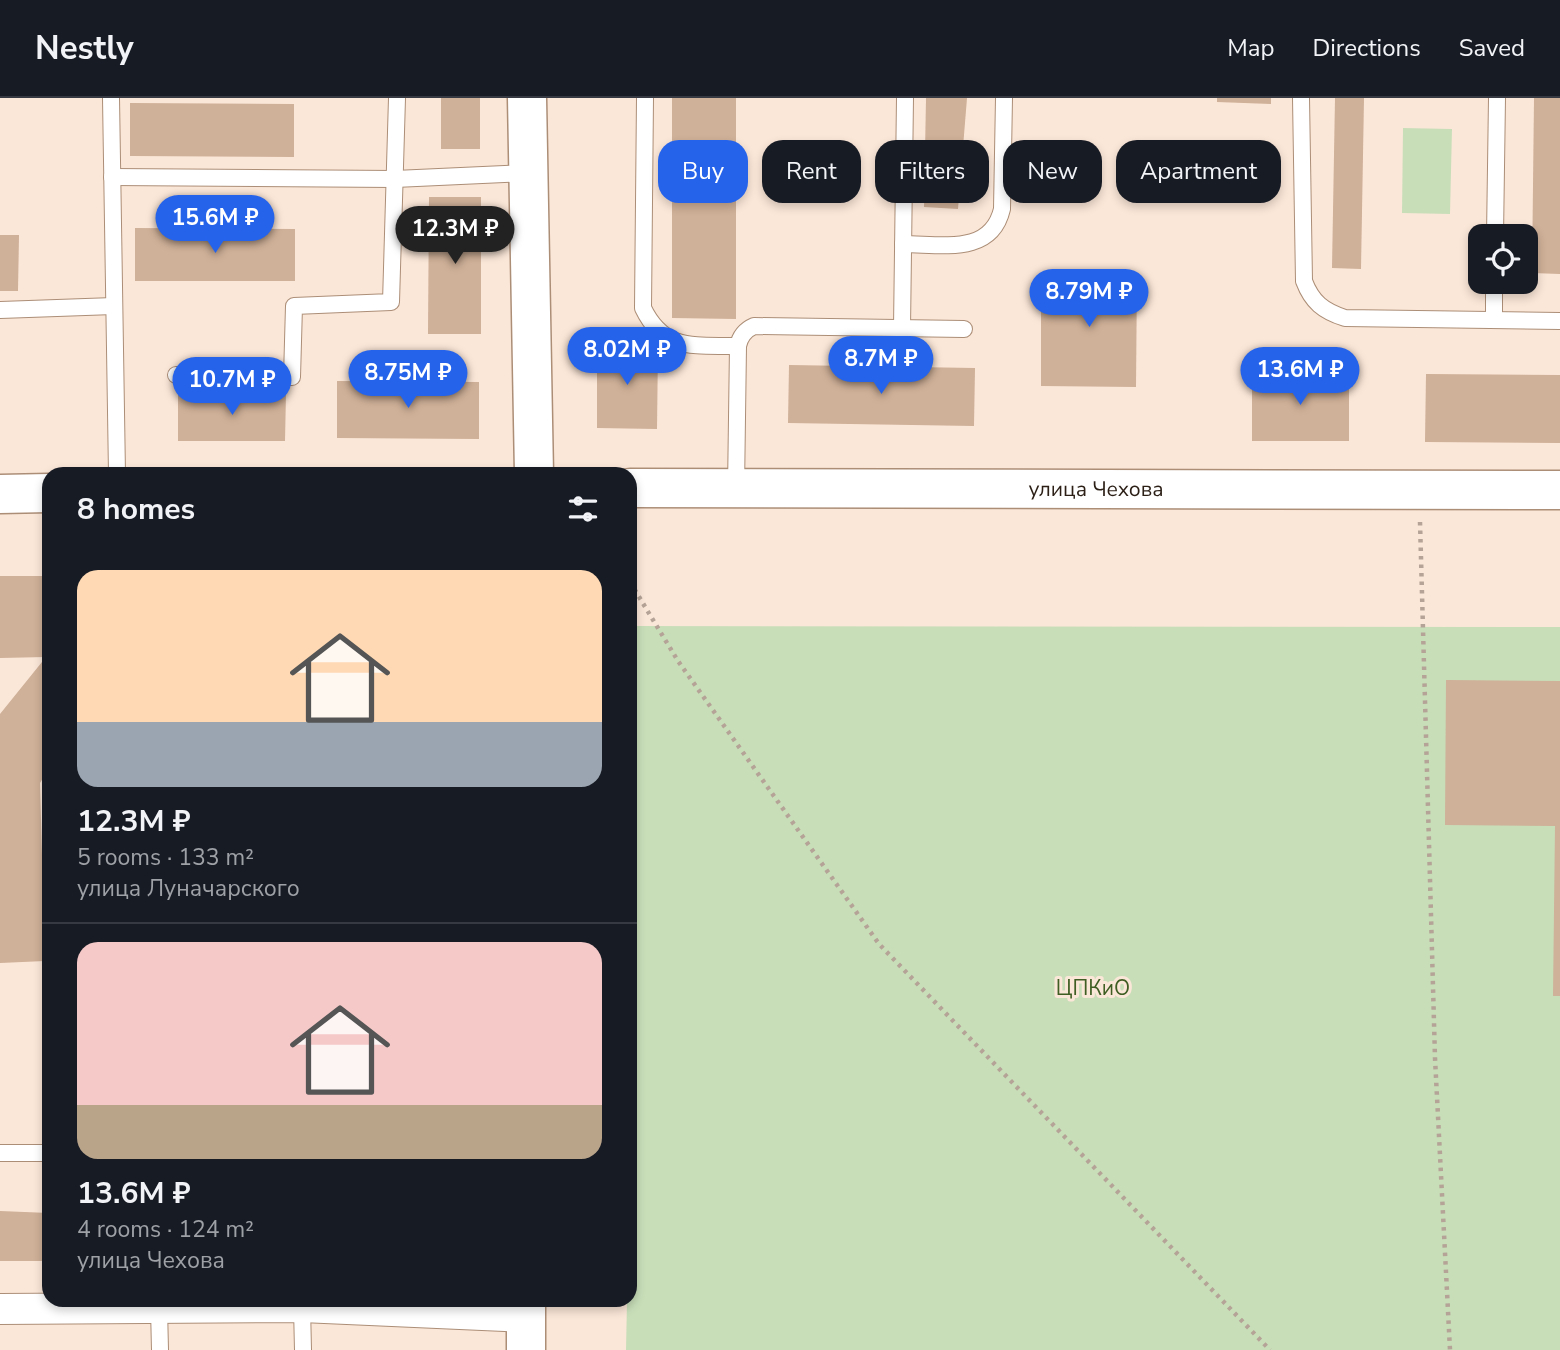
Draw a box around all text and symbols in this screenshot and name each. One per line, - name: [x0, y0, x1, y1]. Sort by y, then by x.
- text: Nestly: [35, 26, 134, 71]
- text: Map: [1227, 32, 1274, 64]
- text: Directions: [1312, 32, 1421, 64]
- text: Saved: [1459, 32, 1525, 64]
- chip: Buy: [658, 140, 748, 203]
- chip: Rent: [762, 140, 861, 203]
- chip: Filters: [875, 140, 989, 203]
- chip: New: [1003, 140, 1102, 203]
- chip: Apartment: [1116, 140, 1281, 203]
- pin: 15.6M ₽: [150, 195, 280, 255]
- text: 15.6M ₽: [171, 202, 259, 233]
- pin: 12.3M ₽: [390, 206, 520, 266]
- text: 12.3M ₽: [411, 213, 499, 244]
- map controls: [1468, 224, 1538, 294]
- button: locate: [1468, 224, 1538, 294]
- pin: 8.79M ₽: [1024, 270, 1154, 329]
- text: 8.79M ₽: [1045, 276, 1133, 307]
- pin: 8.02M ₽: [562, 328, 692, 387]
- text: 8.02M ₽: [583, 334, 671, 365]
- pin: 8.7M ₽: [824, 336, 938, 396]
- text: 8.7M ₽: [844, 343, 918, 374]
- pin: 13.6M ₽: [1235, 348, 1365, 407]
- pin: 8.75M ₽: [343, 350, 473, 410]
- text: 13.6M ₽: [1256, 354, 1344, 385]
- text: 8.75M ₽: [364, 357, 452, 388]
- pin: 10.7M ₽: [167, 358, 297, 417]
- text: 10.7M ₽: [188, 364, 276, 395]
- street label: улица Чехова: [1028, 475, 1164, 503]
- text: 8 homes: [77, 489, 195, 530]
- icon: filters: [564, 490, 602, 528]
- icon: home: [277, 615, 403, 741]
- text: 12.3M ₽: [77, 801, 191, 842]
- text: 5 rooms · 133 m²: [77, 842, 254, 873]
- text: улица Луначарского: [77, 873, 300, 904]
- park label: ЦПКиО: [1056, 974, 1130, 1002]
- icon: home: [277, 987, 403, 1113]
- text: 13.6M ₽: [77, 1173, 191, 1214]
- text: 4 rooms · 124 m²: [77, 1214, 254, 1245]
- text: улица Чехова: [77, 1245, 225, 1276]

